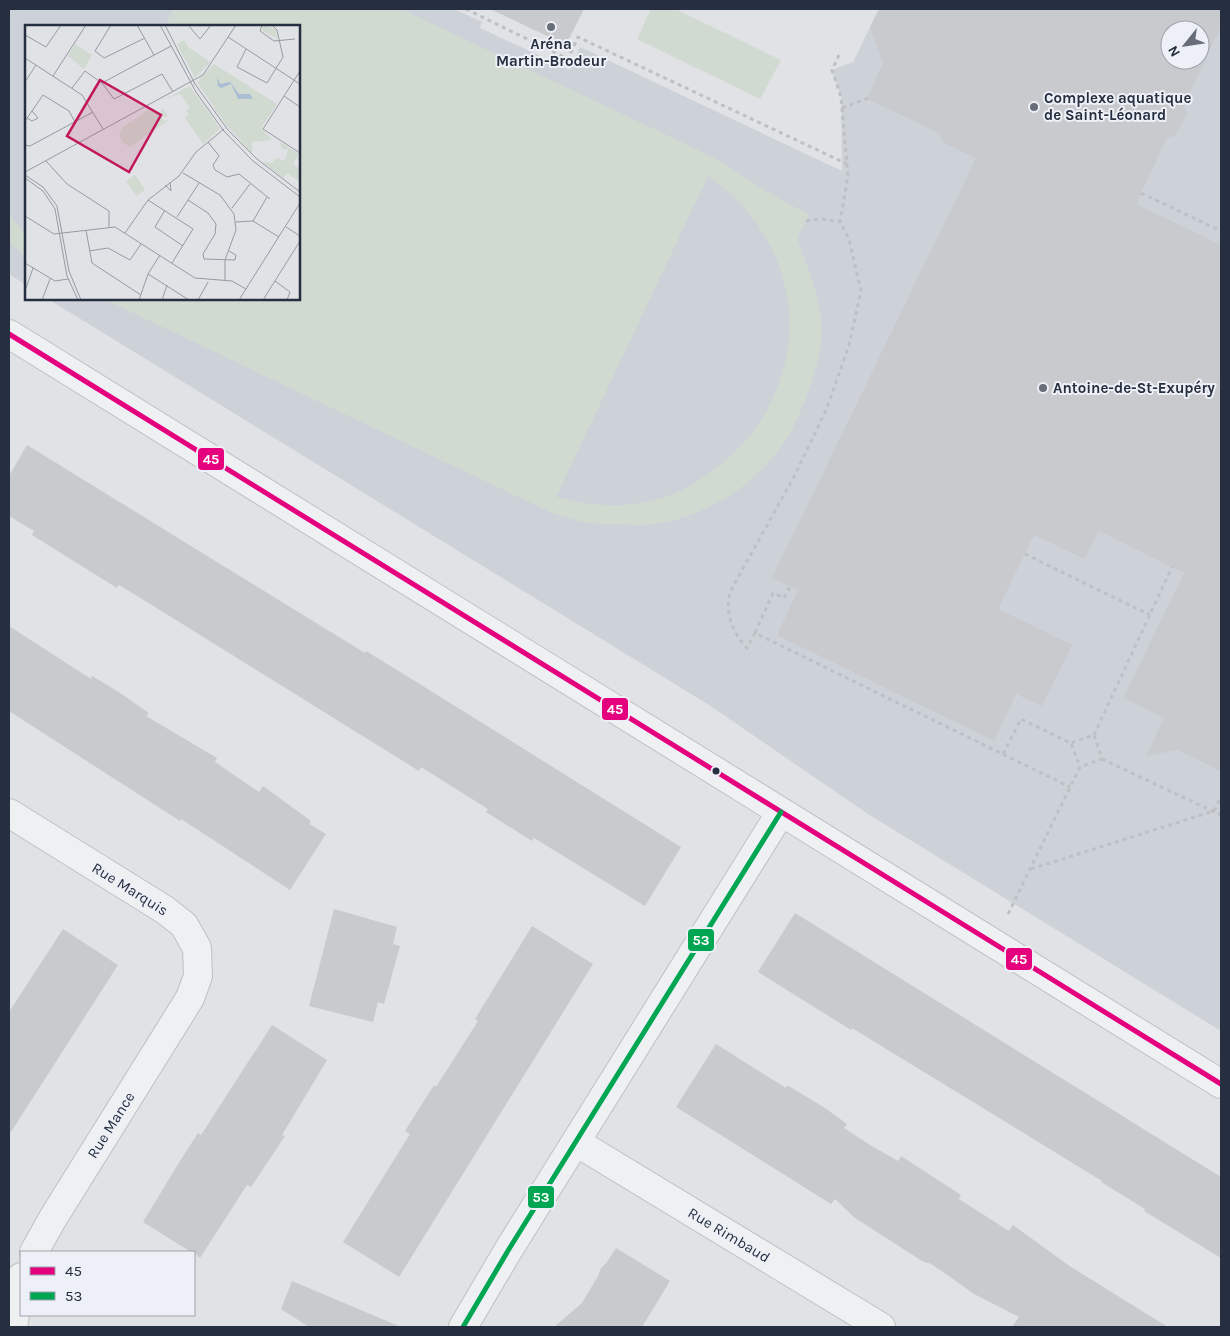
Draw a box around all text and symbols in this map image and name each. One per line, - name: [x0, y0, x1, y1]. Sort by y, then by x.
- north arrow: [1160, 20, 1210, 70]
- marker: Aréna Martin-Brodeur: [545, 21, 557, 33]
- inset map: [25, 25, 300, 300]
- place label: Aréna Martin-Brodeur: [496, 35, 606, 70]
- text: N: [1164, 43, 1184, 60]
- place label: Complexe aquatique de Saint-Léonard: [1044, 89, 1191, 124]
- marker: Complexe aquatique de Saint-Léonard: [1028, 101, 1040, 113]
- place label: Antoine-de-St-Exupéry: [1053, 379, 1215, 397]
- marker: Antoine-de-St-Exupéry: [1037, 382, 1049, 394]
- line badge: 45: [197, 447, 225, 471]
- text: 45: [203, 451, 219, 468]
- line badge: 45: [601, 697, 629, 721]
- text: 45: [607, 701, 623, 718]
- unlabelled marker: [711, 766, 721, 776]
- street label: Rue Marquis: [89, 859, 171, 919]
- line badge: 53: [687, 928, 715, 952]
- text: 53: [693, 932, 709, 949]
- line badge: 45: [1005, 947, 1033, 971]
- text: 45: [1011, 951, 1027, 968]
- street label: Rue Mance: [83, 1088, 139, 1162]
- line badge: 53: [527, 1185, 555, 1209]
- text: 53: [533, 1189, 549, 1206]
- street label: Rue Rimbaud: [685, 1204, 773, 1266]
- legend: [20, 1251, 195, 1316]
- text: 45: [65, 1262, 82, 1280]
- text: 53: [65, 1287, 82, 1305]

